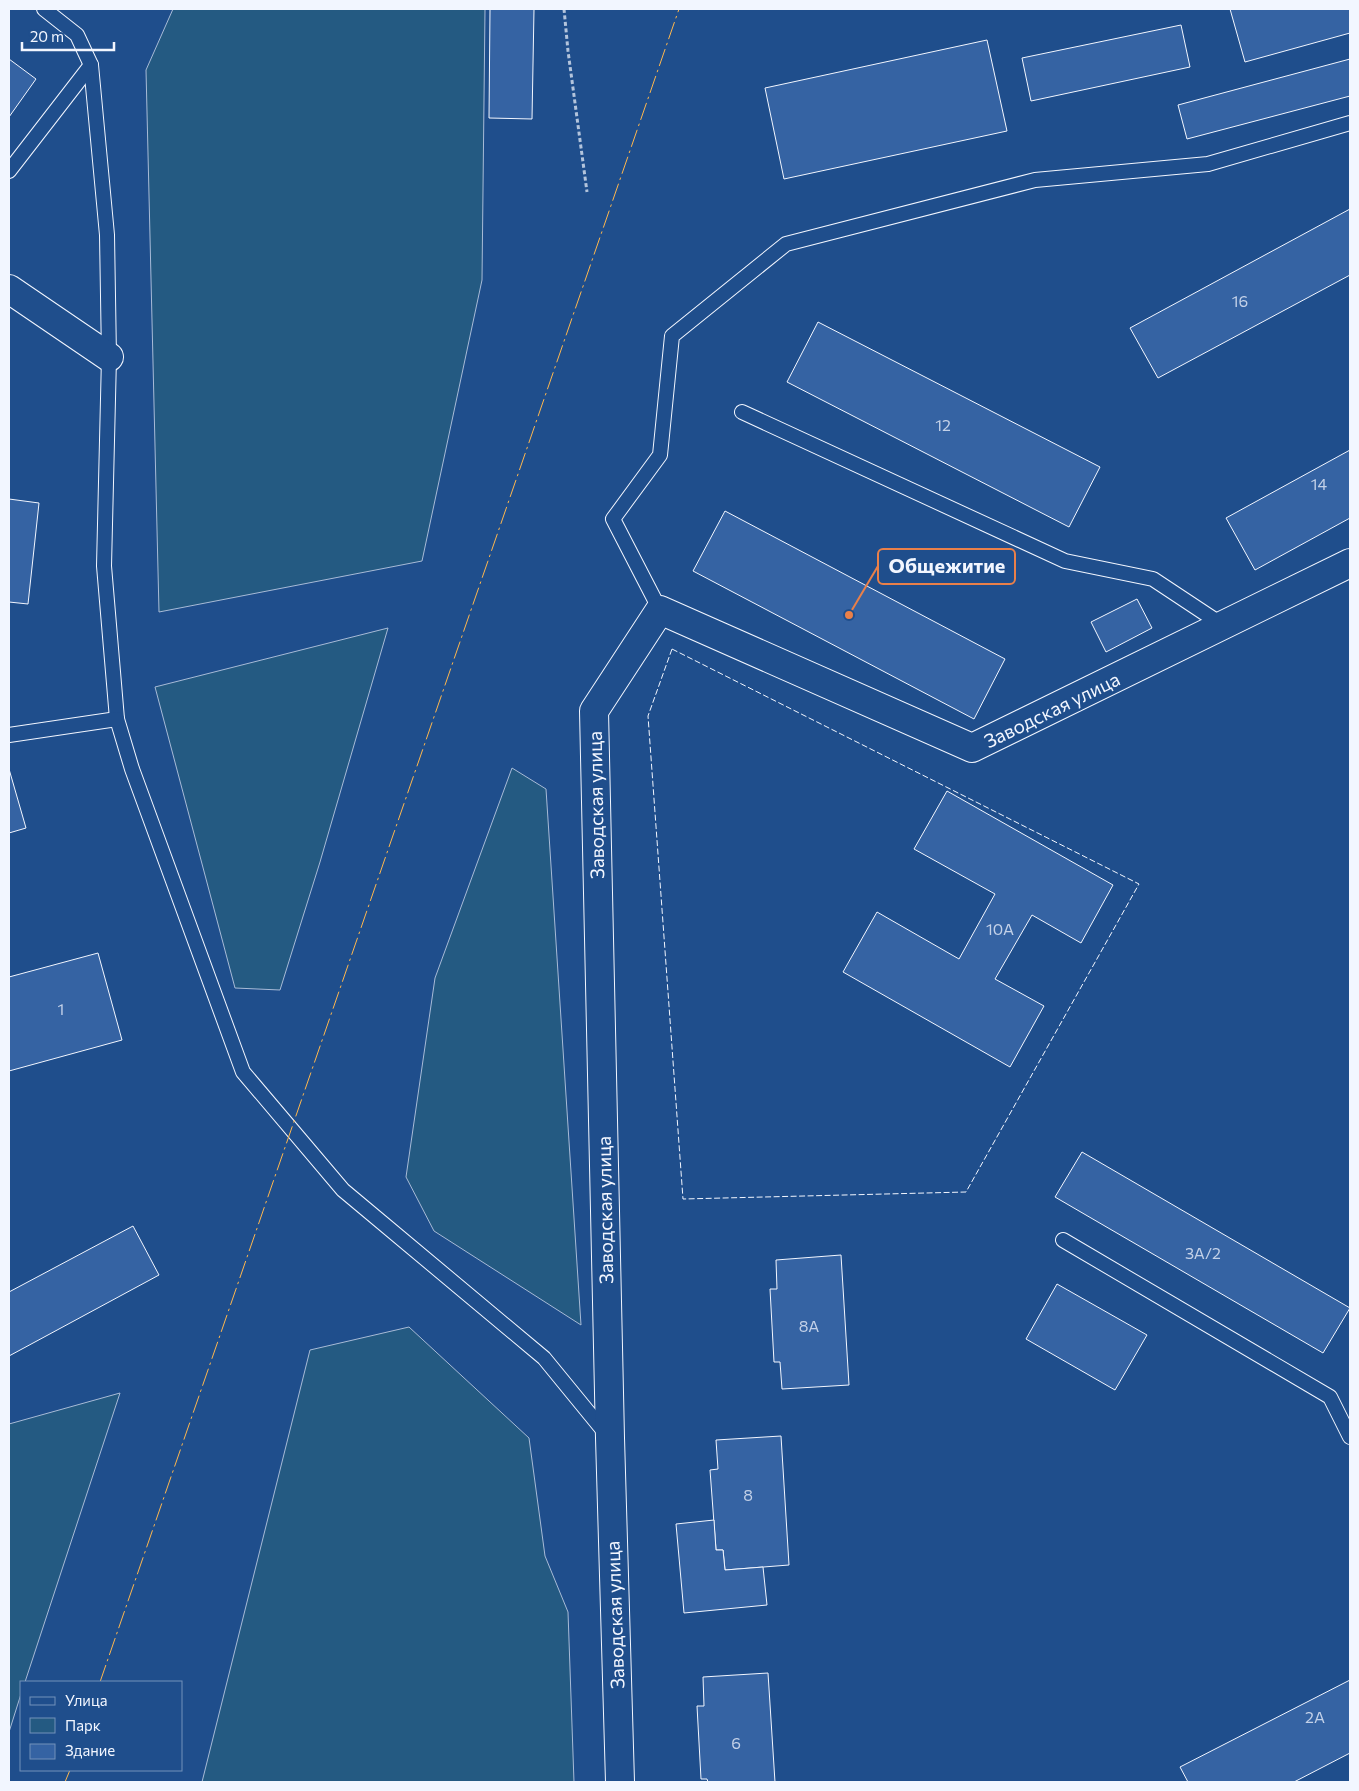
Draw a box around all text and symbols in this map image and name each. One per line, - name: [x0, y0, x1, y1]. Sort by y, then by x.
- scale bar: [22, 20, 115, 52]
- text: 20 m: [30, 27, 64, 45]
- house number: 16: [1232, 291, 1248, 310]
- house number: 12: [935, 415, 951, 434]
- house number: 14: [1311, 474, 1328, 493]
- callout: Общежитие: [878, 549, 1015, 584]
- text: Общежитие: [889, 553, 1005, 577]
- street label: Заводская улица: [980, 667, 1123, 752]
- street label: Заводская улица: [583, 731, 608, 879]
- house number: 10А: [986, 919, 1014, 938]
- house number: 1: [58, 999, 64, 1018]
- street label: Заводская улица: [592, 1136, 617, 1284]
- house number: 3А/2: [1185, 1243, 1221, 1262]
- house number: 8А: [799, 1316, 819, 1335]
- house number: 8: [743, 1485, 753, 1504]
- street label: Заводская улица: [600, 1541, 629, 1689]
- legend: [20, 1681, 182, 1771]
- text: Улица: [65, 1691, 107, 1709]
- house number: 2А: [1305, 1707, 1325, 1726]
- text: Парк: [65, 1716, 101, 1734]
- house number: 6: [731, 1733, 741, 1752]
- text: Здание: [65, 1741, 115, 1759]

